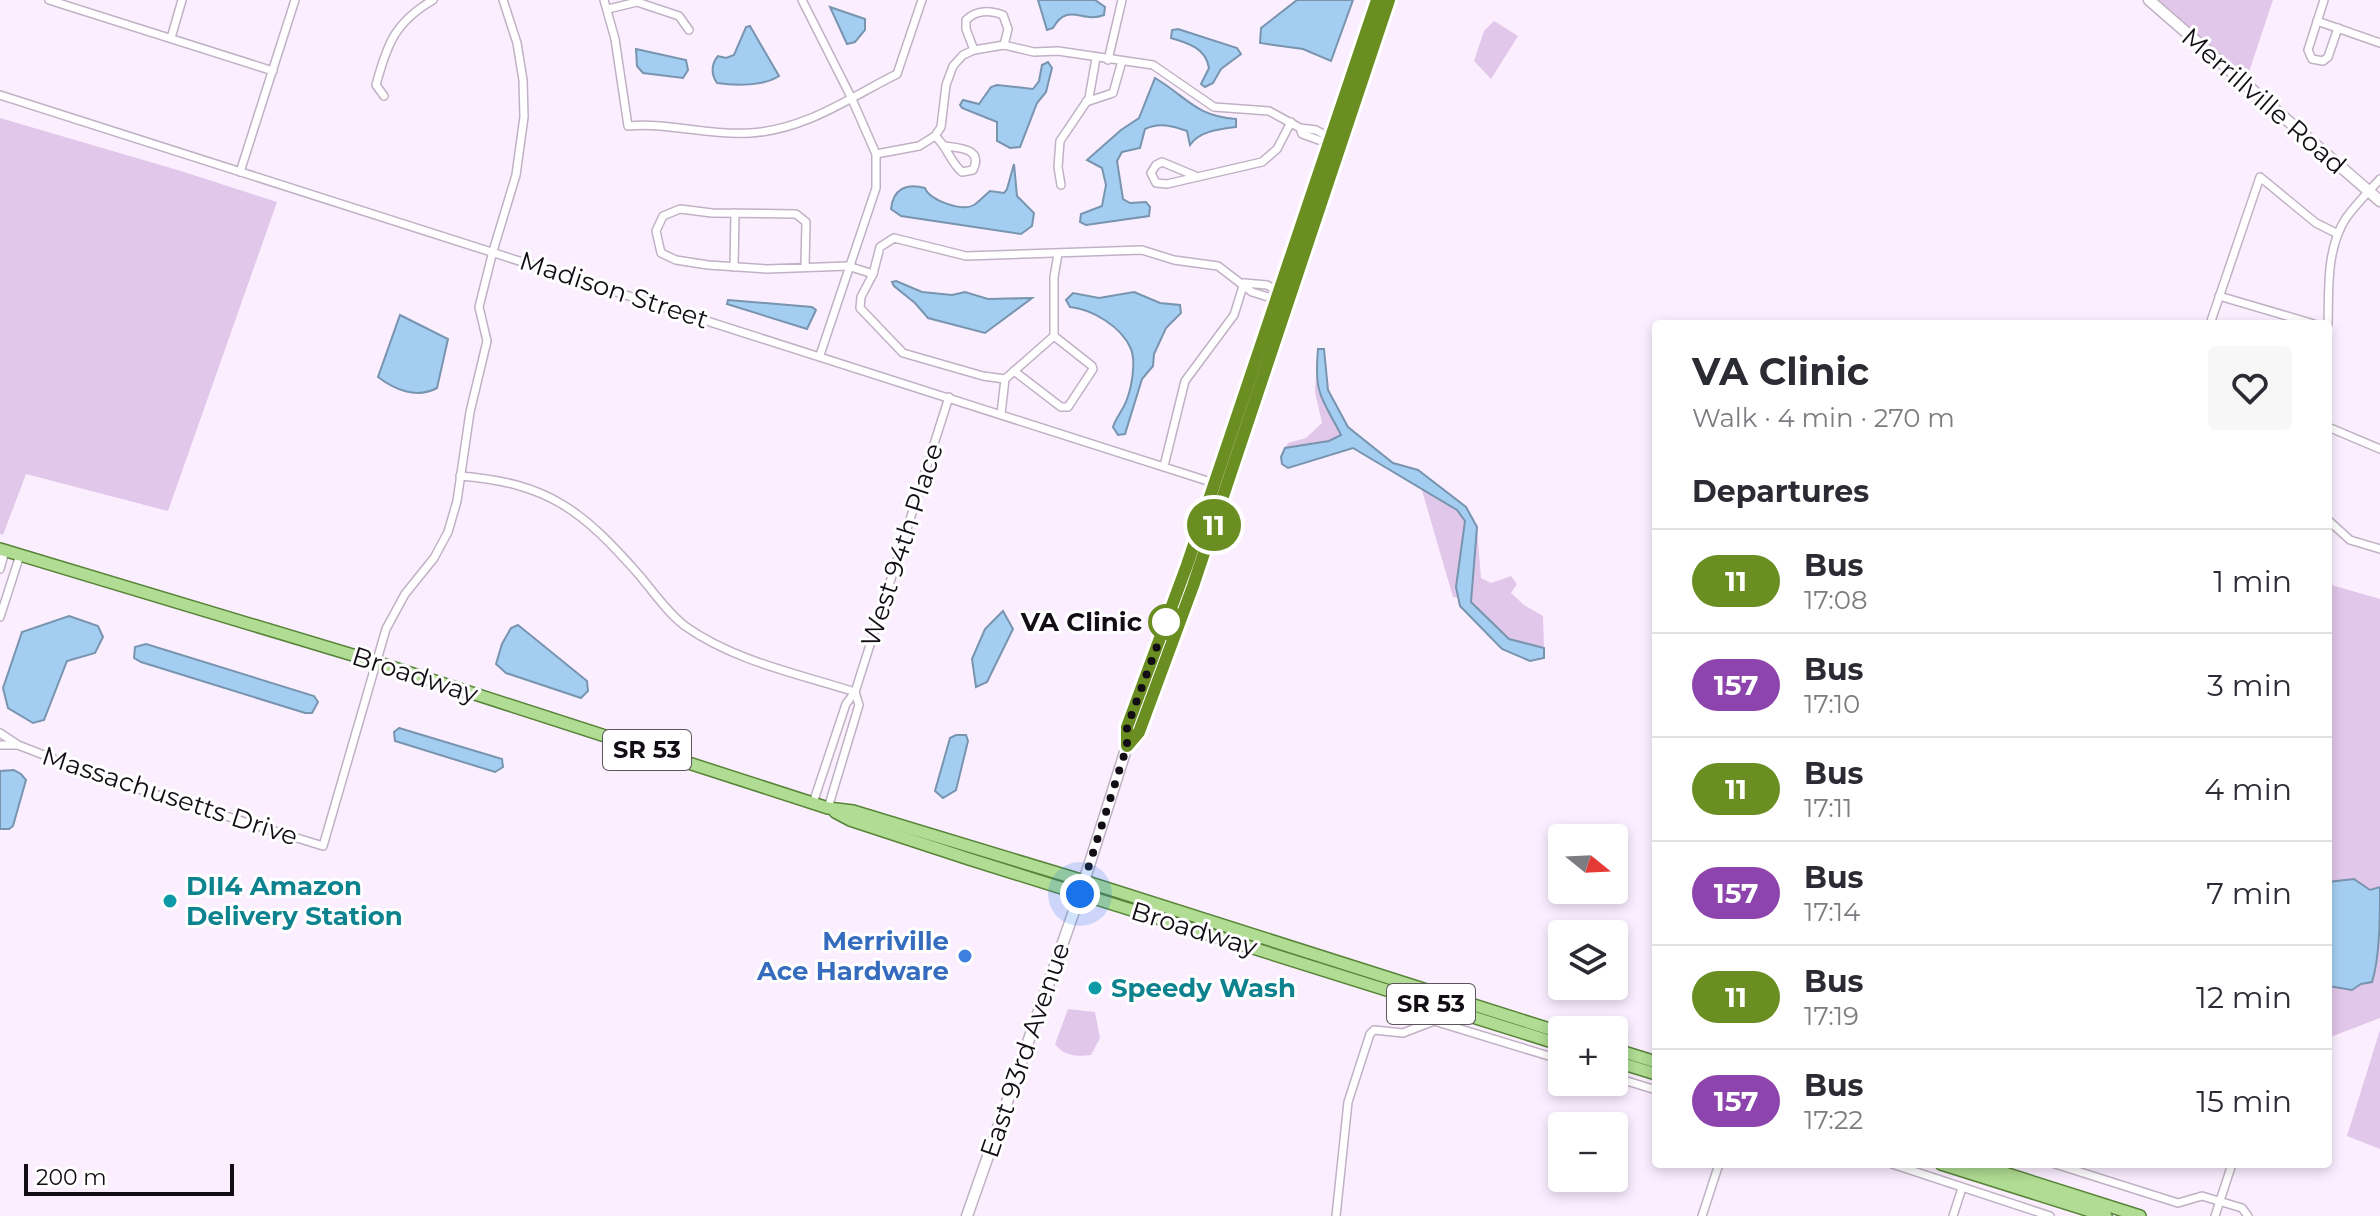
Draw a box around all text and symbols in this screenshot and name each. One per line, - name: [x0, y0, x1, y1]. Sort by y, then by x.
- street label: Merrillville Road: [2175, 21, 2353, 181]
- street label: Madison Street: [515, 244, 713, 336]
- button: heart: [2208, 346, 2292, 430]
- text: VA Clinic: [1692, 348, 1869, 395]
- text: Walk · 4 min · 270 m: [1692, 402, 1955, 434]
- street label: West 94th Place: [854, 439, 950, 651]
- text: Departures: [1692, 473, 1869, 510]
- line badge: 11: [1178, 499, 1250, 551]
- text: 11: [1203, 508, 1225, 542]
- text: Bus: [1804, 547, 1864, 584]
- text: 1 min: [2213, 563, 2292, 600]
- text: 11: [1725, 564, 1747, 598]
- text: 17:08: [1804, 584, 1868, 616]
- marker: VA Clinic: [1149, 605, 1183, 639]
- place label: VA Clinic: [1020, 606, 1142, 638]
- street label: Broadway: [348, 640, 483, 711]
- text: Bus: [1804, 651, 1864, 688]
- text: 3 min: [2207, 667, 2292, 704]
- text: 157: [1714, 668, 1758, 702]
- text: 17:10: [1804, 688, 1860, 720]
- road number: SR 53: [603, 730, 691, 770]
- street label: Massachusetts Drive: [38, 740, 302, 852]
- text: Bus: [1804, 755, 1864, 792]
- text: 4 min: [2204, 771, 2292, 808]
- text: 11: [1725, 772, 1747, 806]
- text: 17:11: [1804, 792, 1852, 824]
- north arrow: [1548, 824, 1628, 904]
- map controls: [1548, 824, 1628, 1192]
- text: Bus: [1804, 859, 1864, 896]
- place label: DII4 Amazon Delivery Station: [186, 870, 403, 932]
- your location: [1060, 874, 1100, 914]
- text: 7 min: [2206, 875, 2292, 912]
- text: 157: [1714, 876, 1758, 910]
- marker: DII4 Amazon Delivery Station: [161, 892, 179, 910]
- street label: Broadway: [1127, 895, 1262, 964]
- text: 17:14: [1804, 896, 1860, 928]
- button: layers: [1548, 920, 1628, 1000]
- place label: Merriville Ace Hardware: [756, 925, 949, 987]
- street label: East 93rd Avenue: [973, 938, 1077, 1162]
- marker: Merriville Ace Hardware: [956, 947, 974, 965]
- text: Bus: [1804, 963, 1864, 1000]
- place label: Speedy Wash: [1111, 972, 1296, 1004]
- marker: Speedy Wash: [1086, 979, 1104, 997]
- text: 12 min: [2196, 979, 2292, 1016]
- text: 11: [1725, 980, 1747, 1014]
- road number: SR 53: [1387, 984, 1475, 1024]
- text: 17:19: [1804, 1000, 1859, 1032]
- button: +: [1548, 1016, 1628, 1096]
- text: Bus: [1804, 1067, 1864, 1104]
- text: 15 min: [2196, 1083, 2292, 1120]
- text: 157: [1714, 1084, 1758, 1118]
- text: 17:22: [1804, 1104, 1863, 1136]
- button: −: [1548, 1112, 1628, 1192]
- scale bar: [24, 1160, 234, 1196]
- text: 200 m: [36, 1164, 107, 1191]

